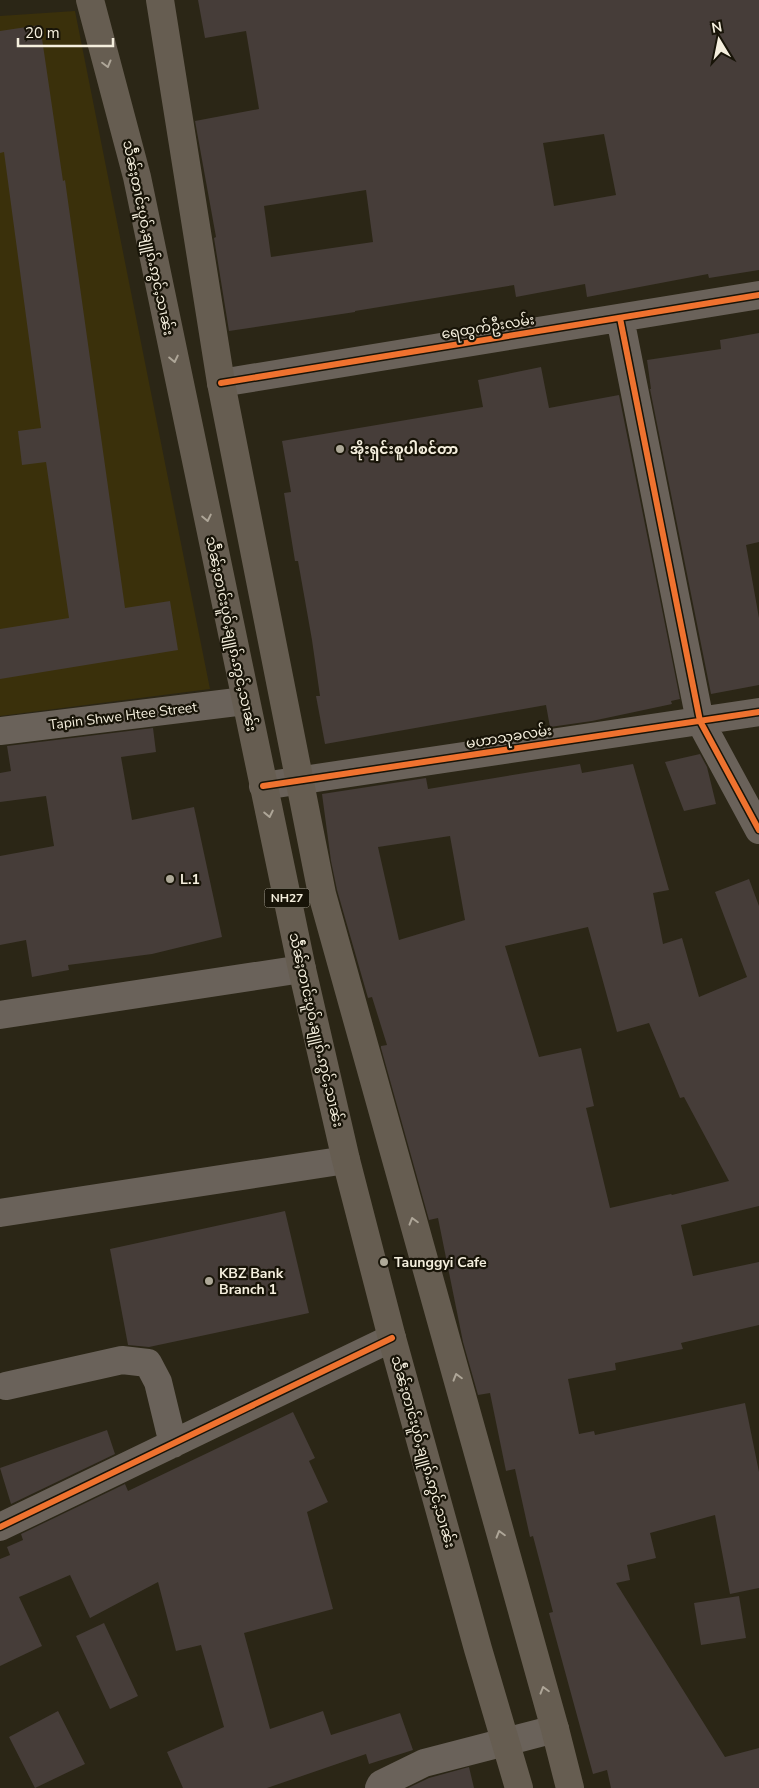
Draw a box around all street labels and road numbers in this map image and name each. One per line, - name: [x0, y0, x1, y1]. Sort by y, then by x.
- street label: သဵႅၼ်ႈတၢင်းပူဝ်ႇၶျူၵ်ႉဢွင်ႇသၢၼ်း: [116, 138, 179, 338]
- street label: ရေထွက်ဦးလမ်း: [440, 309, 536, 346]
- street label: သဵႅၼ်ႈတၢင်းပူဝ်ႇၶျူၵ်ႉဢွင်ႇသၢၼ်း: [199, 534, 262, 734]
- street label: Tapin Shwe Htee Street: [48, 697, 198, 735]
- street label: မဟာသုခလမ်း: [464, 720, 554, 755]
- road number: NH27: [264, 888, 310, 908]
- street label: သဵႅၼ်ႈတၢင်းပူဝ်ႇၶျူၵ်ႉဢွင်ႇသၢၼ်း: [282, 931, 349, 1130]
- street label: သဵႅၼ်ႈတၢင်းပူဝ်ႇၶျူၵ်ႉဢွင်ႇသၢၼ်း: [385, 1353, 461, 1551]

